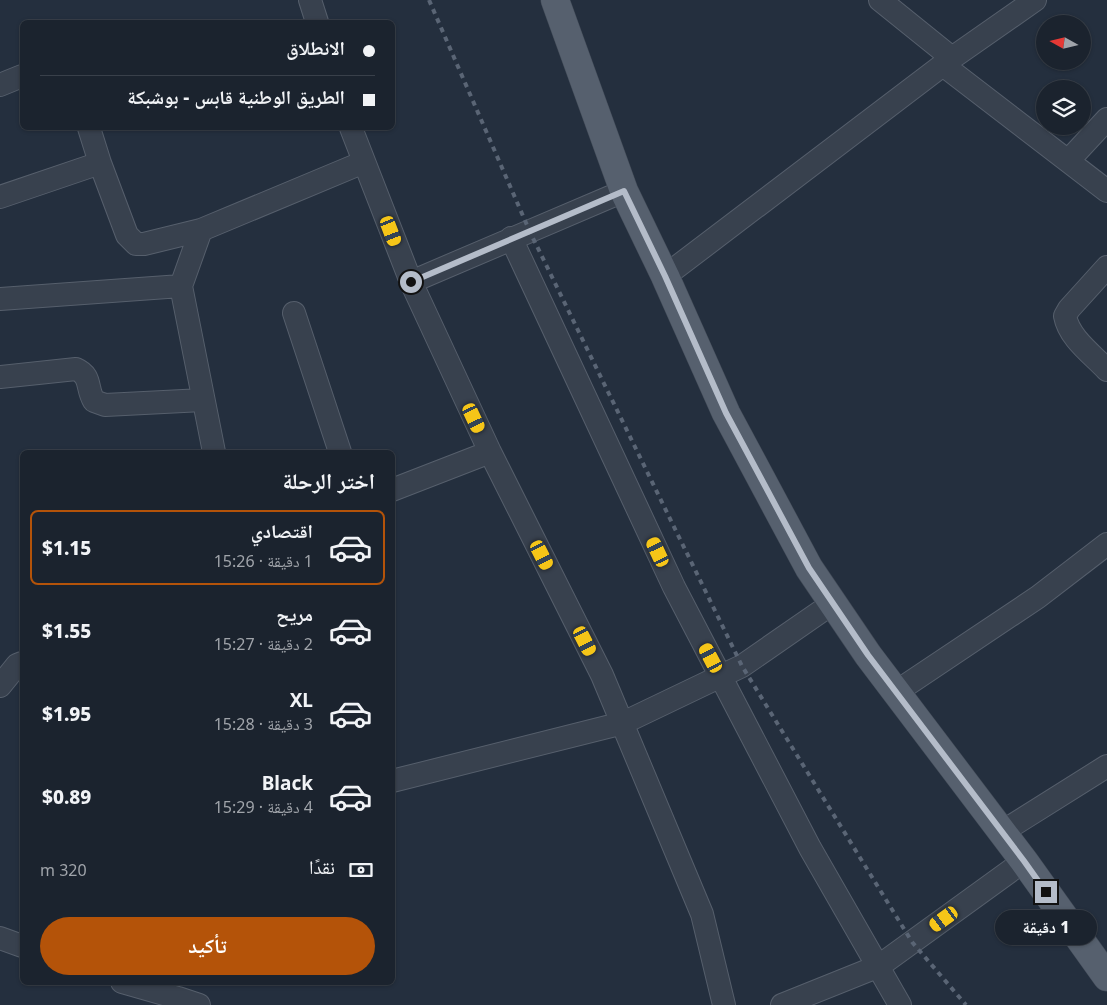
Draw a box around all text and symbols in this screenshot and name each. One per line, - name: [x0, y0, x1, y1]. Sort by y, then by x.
- north arrow: [1036, 15, 1091, 70]
- map controls: [1036, 15, 1091, 135]
- text: الانطلاق: [286, 35, 345, 61]
- button: layers: [1036, 80, 1091, 135]
- text: الطريق الوطنية قابس - بوشبكة: [127, 84, 345, 110]
- car: [378, 214, 403, 248]
- route start: [400, 271, 422, 293]
- car: [460, 401, 487, 435]
- text: اختر الرحلة: [283, 465, 375, 495]
- text: اقتصادي: [251, 518, 313, 544]
- icon: car: [328, 525, 373, 570]
- text: $1.15: [42, 535, 91, 561]
- car: [644, 535, 671, 569]
- car: [528, 538, 555, 572]
- text: 1 دقيقة · 15:26: [214, 550, 313, 572]
- text: مريح: [276, 601, 313, 627]
- icon: car: [328, 608, 373, 653]
- text: $1.55: [42, 618, 91, 644]
- car: [571, 624, 598, 658]
- text: 2 دقيقة · 15:27: [214, 633, 313, 655]
- car: [697, 641, 724, 675]
- text: XL: [290, 687, 313, 713]
- icon: car: [328, 691, 373, 736]
- text: $1.95: [42, 701, 91, 727]
- text: 3 دقيقة · 15:28: [214, 713, 313, 735]
- text: Black: [262, 770, 313, 796]
- icon: car: [328, 774, 373, 819]
- text: $0.89: [42, 784, 91, 810]
- text: 4 دقيقة · 15:29: [214, 796, 313, 818]
- text: نقدًا: [309, 854, 335, 880]
- icon: cash: [347, 856, 375, 884]
- text: 320 m: [40, 859, 87, 881]
- route end: [1035, 881, 1057, 903]
- car: [927, 904, 960, 934]
- callout: 1 دقيقة: [995, 910, 1097, 944]
- text: 1 دقيقة: [1022, 916, 1070, 938]
- button: تأكيد: [40, 917, 375, 975]

